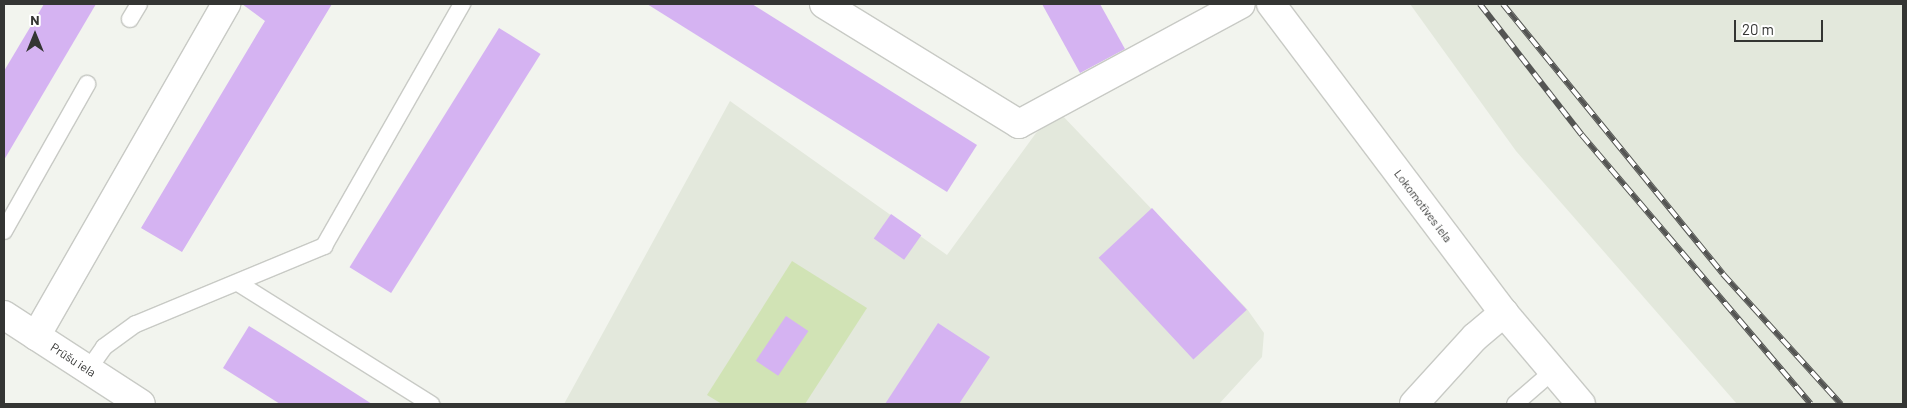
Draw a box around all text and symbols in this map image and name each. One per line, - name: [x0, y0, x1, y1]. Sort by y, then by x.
- north arrow: [10, 10, 60, 60]
- scale bar: [1737, 10, 1826, 42]
- text: N: [30, 11, 40, 28]
- text: 20 m: [1742, 20, 1774, 38]
- street label: Lokomotīves iela: [1391, 167, 1455, 245]
- street label: Prūšu iela: [48, 340, 98, 380]

